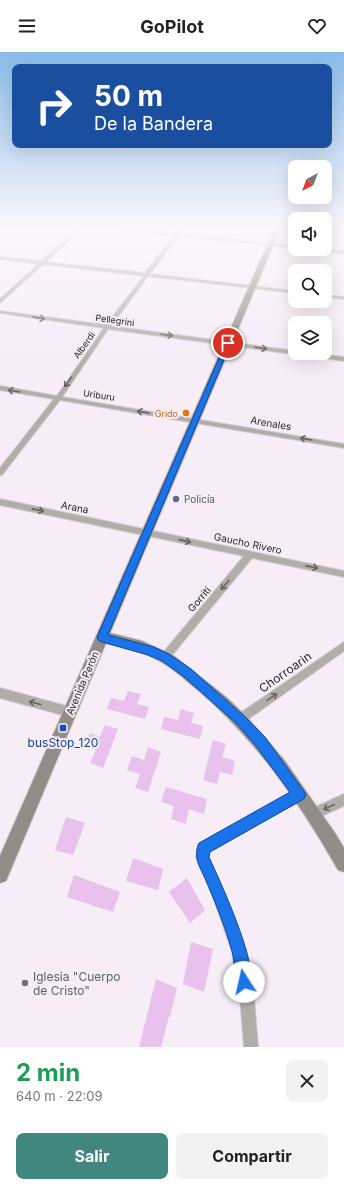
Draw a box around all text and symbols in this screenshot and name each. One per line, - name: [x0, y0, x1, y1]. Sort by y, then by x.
- icon: menu: [16, 15, 38, 37]
- icon: heart: [306, 15, 328, 37]
- text: GoPilot: [140, 16, 204, 37]
- text: 50 m: [94, 79, 163, 113]
- icon: right: [28, 80, 80, 132]
- text: De la Bandera: [94, 113, 213, 134]
- north arrow: [288, 160, 332, 204]
- map controls: [288, 160, 332, 360]
- button: sound: [288, 212, 332, 256]
- button: search: [288, 264, 332, 308]
- street label: Pellegrini: [95, 312, 135, 328]
- one-way arrow: [32, 314, 45, 322]
- button: layers: [288, 316, 332, 360]
- pin: [211, 326, 245, 360]
- street label: Alberdi: [71, 330, 97, 360]
- one-way arrow: [160, 331, 173, 339]
- icon: arrive: [217, 332, 239, 354]
- one-way arrow: [254, 344, 267, 352]
- one-way arrow: [64, 377, 73, 388]
- one-way arrow: [8, 387, 21, 395]
- street label: Uriburu: [82, 387, 116, 403]
- one-way arrow: [137, 407, 150, 415]
- place label: Grido: [155, 408, 178, 419]
- marker: Grido: [181, 408, 191, 418]
- street label: Arenales: [250, 413, 292, 433]
- one-way arrow: [299, 435, 312, 443]
- place label: Policía: [184, 493, 215, 505]
- marker: Policía: [171, 494, 181, 504]
- street label: Arana: [60, 498, 90, 516]
- one-way arrow: [31, 506, 44, 514]
- street label: Gaucho Rivero: [213, 530, 283, 556]
- one-way arrow: [178, 537, 191, 545]
- one-way arrow: [305, 564, 318, 572]
- one-way arrow: [221, 580, 230, 590]
- street label: Gorriti: [185, 584, 213, 614]
- street label: Chorroarin: [256, 648, 314, 696]
- street label: Avenida Perón: [63, 649, 101, 717]
- one-way arrow: [266, 693, 277, 701]
- one-way arrow: [29, 698, 42, 706]
- marker: busStop_120: [58, 723, 68, 733]
- place label: busStop_120: [28, 735, 98, 750]
- one-way arrow: [323, 804, 335, 811]
- position arrow: [223, 961, 265, 1003]
- place label: Iglesia "Cuerpo de Cristo": [33, 969, 121, 998]
- marker: Iglesia "Cuerpo de Cristo": [20, 978, 30, 988]
- text: 2 min: [16, 1058, 80, 1087]
- button: close: [286, 1060, 328, 1102]
- text: 640 m · 22:09: [16, 1088, 103, 1104]
- button: Salir: [16, 1133, 168, 1179]
- button: Compartir: [176, 1133, 328, 1179]

